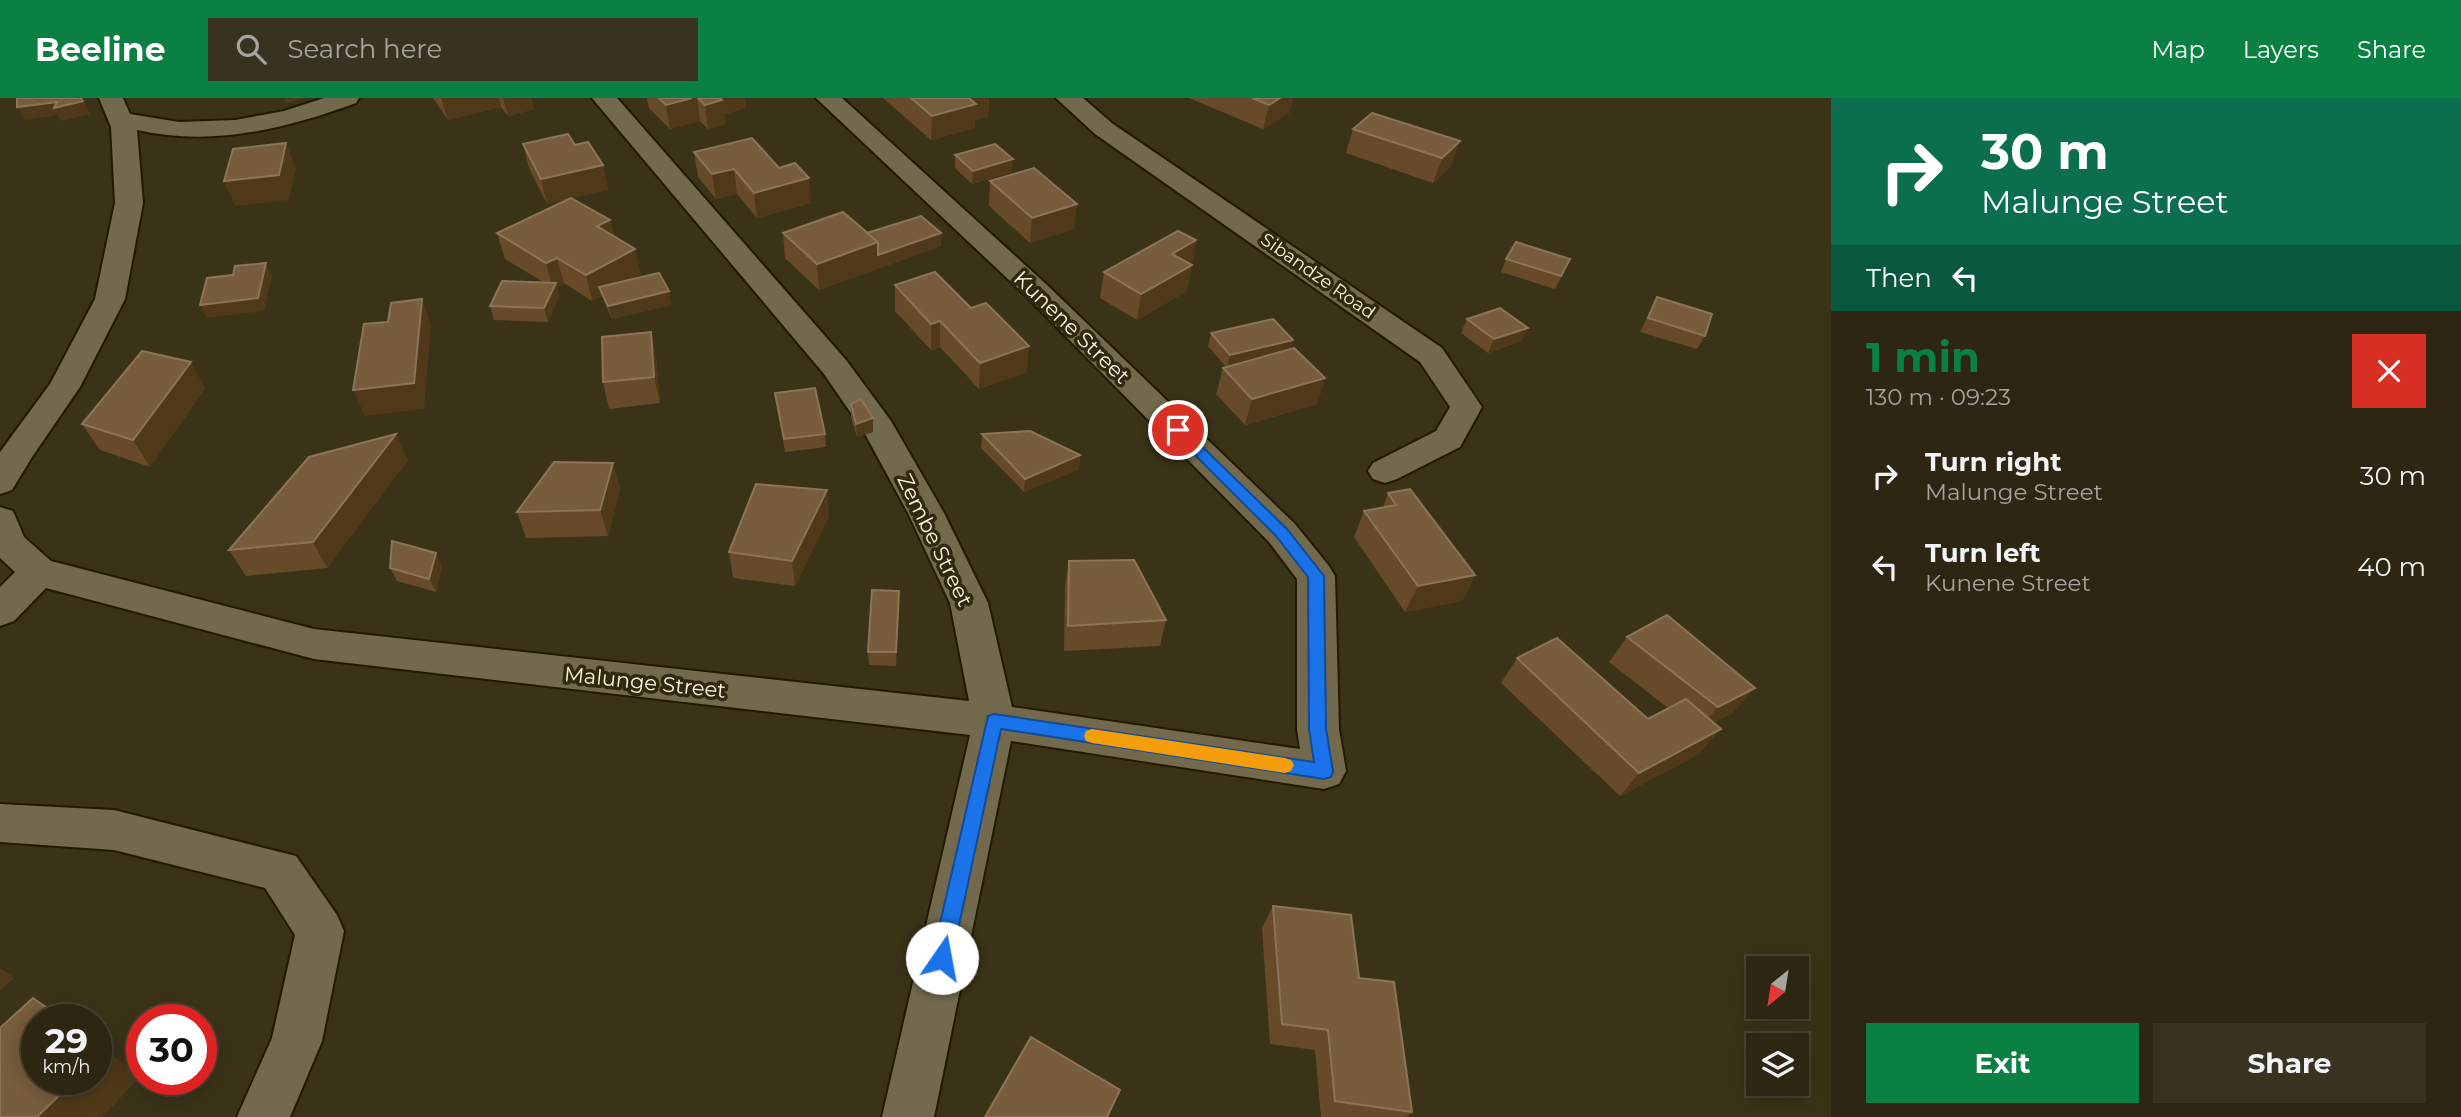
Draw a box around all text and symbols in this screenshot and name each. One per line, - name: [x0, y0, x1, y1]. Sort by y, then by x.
- search box: [208, 18, 698, 81]
- text: Beeline: [35, 29, 166, 69]
- icon: search: [232, 30, 270, 68]
- text: Search here: [288, 33, 442, 65]
- text: Map: [2151, 35, 2205, 64]
- text: Layers: [2243, 35, 2319, 64]
- text: Share: [2357, 35, 2426, 64]
- text: 30 m: [1981, 122, 2109, 181]
- icon: right: [1866, 126, 1957, 217]
- text: Malunge Street: [1981, 182, 2229, 221]
- street label: Sibandze Road: [1257, 228, 1379, 324]
- icon: left: [1946, 259, 1984, 297]
- text: Then: [1866, 262, 1932, 294]
- street label: Kunene Street: [1009, 265, 1135, 389]
- text: 1 min: [1866, 331, 1980, 383]
- button: close: [2352, 334, 2426, 408]
- text: 130 m · 09:23: [1866, 383, 2011, 411]
- pin: [1148, 400, 1208, 460]
- icon: arrive: [1159, 411, 1197, 449]
- text: Turn right: [1925, 446, 2061, 478]
- icon: right: [1866, 457, 1904, 495]
- text: 30 m: [2360, 460, 2426, 492]
- street label: Zembe Street: [892, 470, 978, 610]
- text: Malunge Street: [1925, 478, 2103, 506]
- text: Turn left: [1925, 537, 2041, 569]
- icon: left: [1866, 548, 1904, 586]
- text: 40 m: [2357, 551, 2426, 583]
- text: Kunene Street: [1925, 569, 2091, 597]
- street label: Malunge Street: [563, 661, 727, 703]
- position arrow: [905, 921, 979, 995]
- north arrow: [1746, 956, 1810, 1018]
- map controls: [1746, 956, 1809, 1096]
- speed limit sign: 30: [126, 1004, 217, 1095]
- text: 29: [45, 1019, 88, 1062]
- button: Exit: [1866, 1023, 2139, 1103]
- button: Share: [2153, 1023, 2426, 1103]
- button: layers: [1746, 1033, 1809, 1096]
- text: km/h: [42, 1056, 91, 1078]

